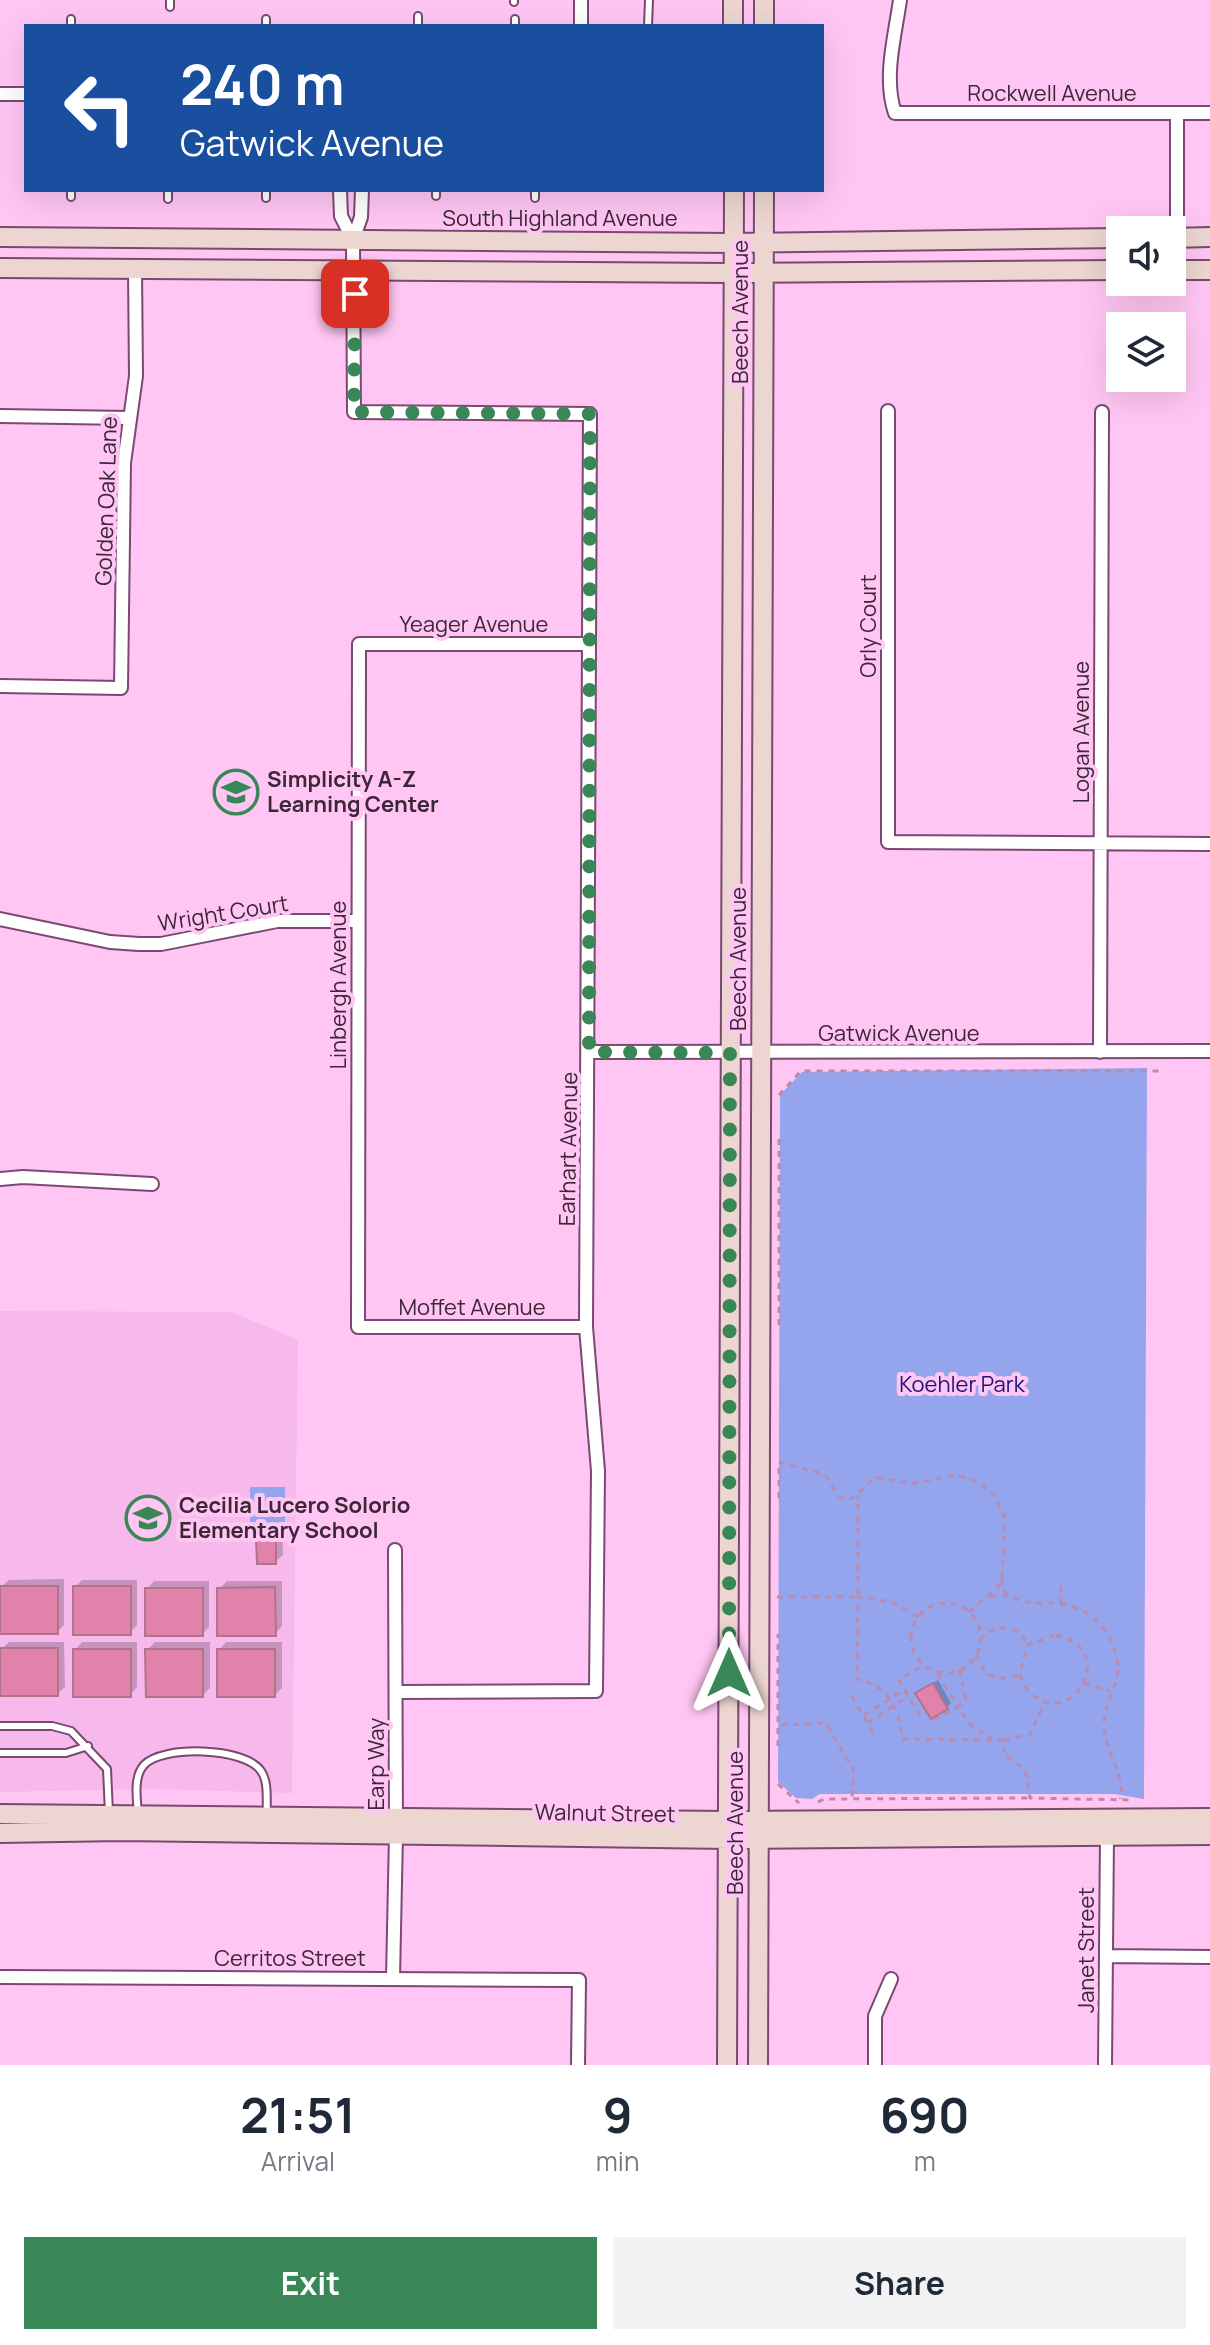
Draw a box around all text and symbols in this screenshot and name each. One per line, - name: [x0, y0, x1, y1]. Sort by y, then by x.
- text: 240 m: [180, 45, 345, 122]
- icon: left: [48, 56, 152, 160]
- street label: Rockwell Avenue: [967, 78, 1137, 108]
- text: Gatwick Avenue: [180, 118, 444, 167]
- street label: South Highland Avenue: [442, 203, 678, 233]
- map controls: [1106, 216, 1186, 392]
- button: sound: [1106, 216, 1186, 296]
- street label: Beech Avenue: [725, 240, 755, 384]
- pin: [321, 260, 389, 328]
- icon: arrive: [333, 272, 377, 316]
- button: layers: [1106, 312, 1186, 392]
- street label: Golden Oak Lane: [88, 416, 124, 586]
- street label: Orly Court: [853, 574, 883, 678]
- street label: Yeager Avenue: [400, 609, 549, 639]
- street label: Logan Avenue: [1066, 661, 1096, 803]
- place label: Simplicity A-Z Learning Center: [267, 764, 439, 819]
- school or university icon: Simplicity A-Z Learning Center: [212, 768, 260, 816]
- street label: Beech Avenue: [723, 887, 753, 1031]
- street label: Wright Court: [156, 888, 290, 938]
- street label: Linbergh Avenue: [323, 901, 353, 1069]
- street label: Gatwick Avenue: [818, 1018, 980, 1048]
- street label: Earhart Avenue: [552, 1071, 584, 1226]
- street label: Moffet Avenue: [398, 1292, 546, 1322]
- park label: Koehler Park: [899, 1369, 1026, 1399]
- place label: Cecilia Lucero Solorio Elementary School: [179, 1490, 410, 1545]
- school or university icon: Cecilia Lucero Solorio Elementary School: [124, 1494, 172, 1542]
- position arrow: [687, 1631, 771, 1715]
- street label: Earp Way: [361, 1717, 391, 1810]
- street label: Beech Avenue: [720, 1751, 750, 1895]
- street label: Walnut Street: [534, 1797, 676, 1829]
- street label: Janet Street: [1071, 1887, 1101, 2013]
- street label: Cerritos Street: [214, 1943, 366, 1973]
- text: 21:51: [240, 2082, 355, 2147]
- text: 9: [603, 2082, 632, 2147]
- text: 690: [880, 2082, 970, 2147]
- text: Arrival: [261, 2143, 335, 2179]
- text: min: [596, 2143, 639, 2179]
- text: m: [914, 2143, 936, 2179]
- button: Exit: [24, 2237, 597, 2329]
- button: Share: [613, 2237, 1186, 2329]

